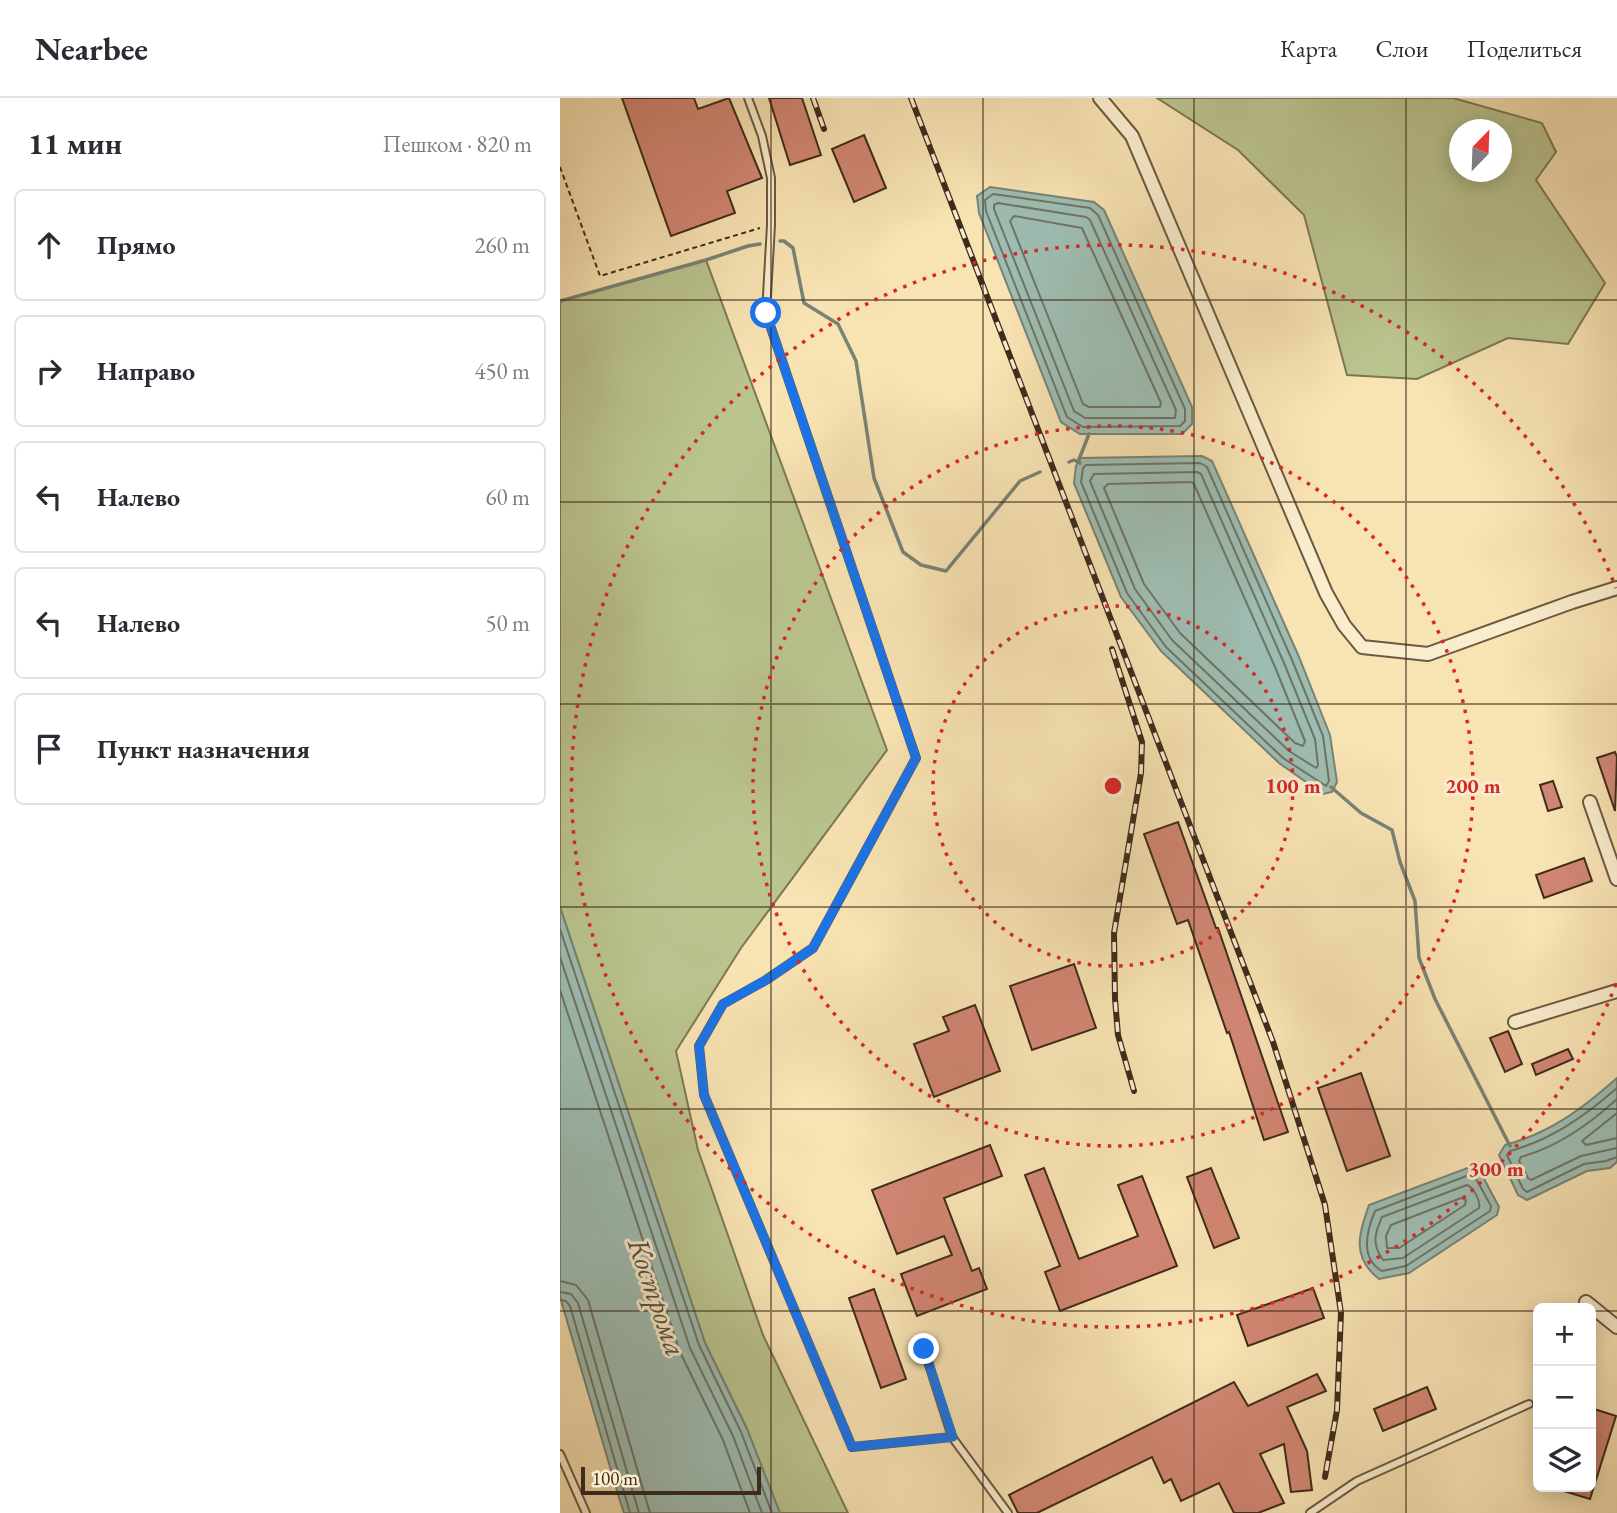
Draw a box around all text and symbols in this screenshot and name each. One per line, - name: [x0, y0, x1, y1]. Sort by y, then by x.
- text: Nearbee: [35, 27, 148, 70]
- text: Карта: [1280, 33, 1337, 64]
- text: Слои: [1375, 33, 1429, 64]
- text: Поделиться: [1467, 33, 1582, 64]
- north arrow: [1449, 119, 1512, 182]
- text: 11 мин: [28, 124, 122, 163]
- text: Пешком · 820 m: [383, 129, 532, 159]
- icon: ahead: [30, 226, 68, 264]
- text: Прямо: [97, 228, 176, 262]
- text: 260 m: [474, 230, 530, 260]
- route start: [750, 297, 781, 328]
- icon: right: [30, 352, 68, 390]
- text: Направо: [97, 354, 195, 388]
- text: 450 m: [474, 356, 530, 386]
- icon: left: [30, 478, 68, 516]
- text: Налево: [97, 480, 180, 514]
- text: 60 m: [485, 482, 530, 512]
- icon: left: [30, 604, 68, 642]
- text: Налево: [97, 606, 180, 640]
- text: 50 m: [485, 608, 530, 638]
- icon: arrive: [30, 730, 68, 768]
- text: Пункт назначения: [97, 732, 310, 766]
- text: 100 m: [1265, 772, 1321, 799]
- text: 200 m: [1445, 772, 1501, 799]
- centre of rings: [1101, 774, 1125, 798]
- text: 300 m: [1468, 1155, 1524, 1182]
- water label: Кострома: [619, 1232, 696, 1361]
- map controls: [1533, 1303, 1596, 1492]
- button: +: [1533, 1303, 1596, 1366]
- route end: [908, 1333, 939, 1364]
- button: −: [1533, 1366, 1596, 1429]
- button: layers: [1533, 1429, 1596, 1492]
- scale bar: [581, 1464, 761, 1496]
- text: 100 m: [592, 1466, 638, 1491]

